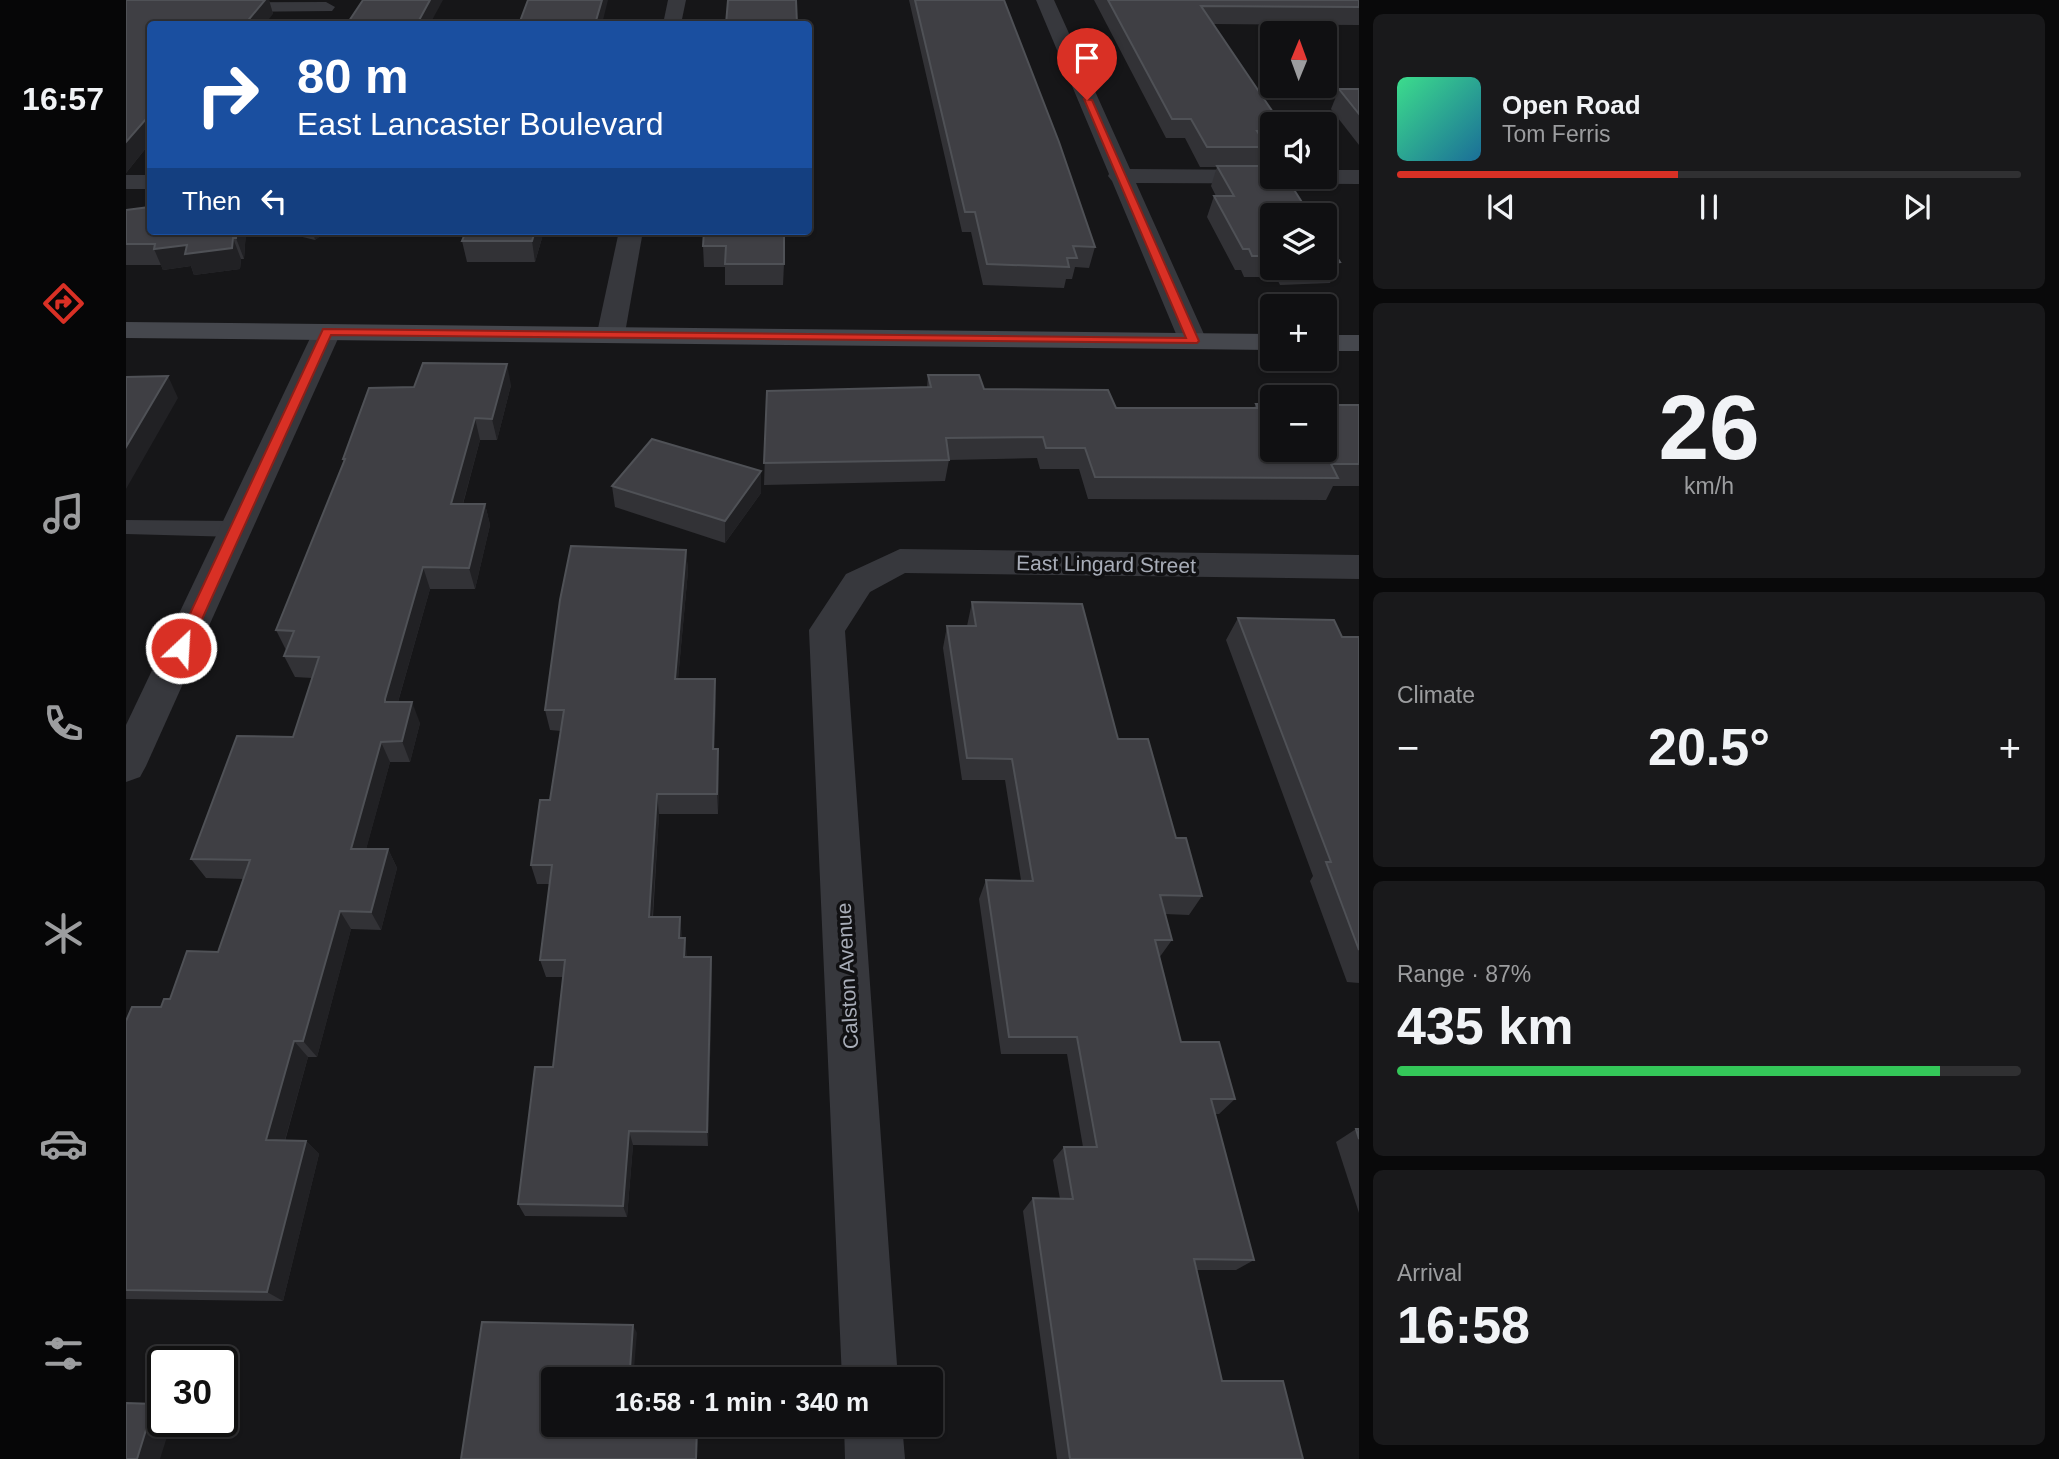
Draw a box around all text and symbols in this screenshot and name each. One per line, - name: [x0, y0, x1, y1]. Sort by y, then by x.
- north arrow: [1260, 21, 1337, 98]
- map controls: [1260, 21, 1337, 462]
- pin: [1057, 28, 1117, 100]
- icon: arrive: [1068, 39, 1106, 77]
- icon: right: [182, 49, 273, 140]
- text: 80 m: [297, 49, 409, 103]
- text: 16:57: [22, 81, 104, 117]
- text: Open Road: [1502, 90, 1641, 120]
- text: East Lancaster Boulevard: [297, 106, 663, 142]
- button: sound: [1260, 112, 1337, 189]
- text: Tom Ferris: [1502, 121, 1611, 147]
- icon: left: [255, 182, 293, 220]
- text: Then: [182, 186, 241, 216]
- icon: previous: [1482, 188, 1520, 226]
- icon: pause: [1690, 188, 1728, 226]
- icon: next: [1898, 188, 1936, 226]
- button: layers: [1260, 203, 1337, 280]
- icon: directions: [39, 279, 88, 328]
- button: +: [1260, 294, 1337, 371]
- text: 26: [1658, 377, 1760, 478]
- button: −: [1260, 385, 1337, 462]
- text: km/h: [1684, 473, 1734, 499]
- icon: music: [39, 489, 88, 538]
- street label: East Lingard Street: [1016, 551, 1196, 577]
- position arrow: [144, 611, 218, 685]
- text: Climate: [1397, 682, 1475, 708]
- icon: phone: [39, 699, 88, 748]
- text: 20.5°: [1648, 718, 1770, 776]
- text: −: [1397, 727, 1419, 769]
- text: +: [1999, 727, 2021, 769]
- street label: Calston Avenue: [832, 902, 862, 1050]
- icon: climate: [39, 909, 88, 958]
- text: Range · 87%: [1397, 961, 1531, 987]
- text: 435 km: [1397, 997, 1573, 1055]
- icon: car: [39, 1119, 88, 1168]
- text: Arrival: [1397, 1260, 1462, 1286]
- text: 16:58: [1397, 1296, 1530, 1354]
- icon: filters: [39, 1329, 88, 1378]
- speed limit sign: 30: [147, 1346, 238, 1437]
- text: 16:58 · 1 min · 340 m: [615, 1387, 869, 1417]

